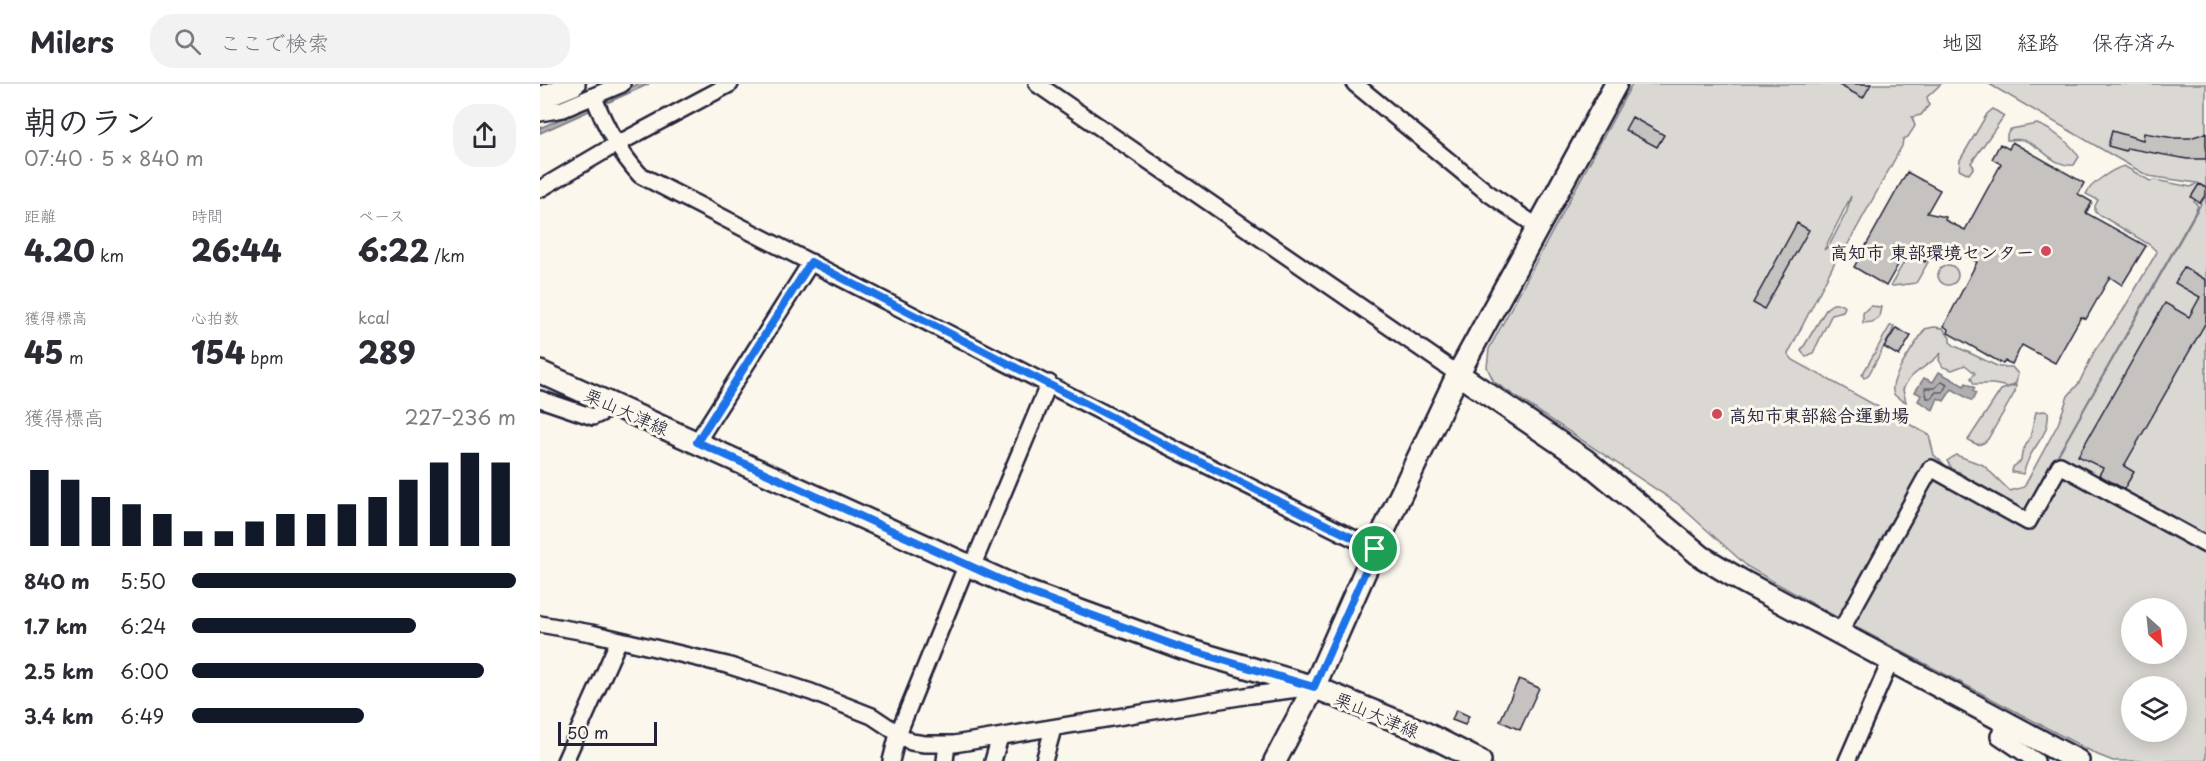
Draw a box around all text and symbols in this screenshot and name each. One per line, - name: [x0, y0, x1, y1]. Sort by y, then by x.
- search box: [150, 14, 570, 68]
- text: Milers: [30, 20, 114, 63]
- icon: search: [171, 25, 204, 58]
- text: ここで検索: [219, 25, 329, 58]
- text: 地図: [1942, 25, 1984, 57]
- text: 経路: [2017, 25, 2059, 57]
- text: 保存済み: [2092, 25, 2176, 57]
- text: 朝のラン: [24, 95, 156, 145]
- button: share: [453, 104, 516, 167]
- text: 07:40 · 5 × 840 m: [24, 143, 204, 173]
- text: 距離: [24, 203, 56, 227]
- text: 時間: [191, 203, 223, 227]
- text: ペース: [358, 203, 405, 227]
- text: 4.20: [24, 227, 95, 272]
- text: 26:44: [191, 227, 282, 272]
- text: 6:22: [358, 227, 429, 272]
- place label: 高知市 東部環境センター: [1830, 238, 2034, 265]
- text: km: [95, 243, 124, 267]
- text: /km: [429, 243, 465, 267]
- marker: 高知市 東部環境センター: [2039, 244, 2053, 258]
- text: 獲得標高: [24, 305, 88, 329]
- text: 心拍数: [191, 305, 239, 329]
- text: kcal: [358, 305, 390, 329]
- text: 45: [24, 329, 64, 374]
- text: 154: [191, 329, 245, 374]
- text: 289: [358, 329, 416, 374]
- text: m: [64, 345, 84, 369]
- text: bpm: [245, 345, 284, 369]
- street label: 栗山大津線: [580, 380, 674, 442]
- place label: 高知市東部総合運動場: [1729, 401, 1909, 428]
- text: 獲得標高: [24, 402, 104, 432]
- text: 227–236 m: [404, 402, 516, 432]
- marker: 高知市東部総合運動場: [1710, 407, 1724, 421]
- pin: [1349, 523, 1400, 574]
- icon: arrive: [1358, 532, 1391, 565]
- text: 840 m: [24, 566, 90, 596]
- text: 5:50: [120, 566, 166, 596]
- north arrow: [2121, 598, 2187, 664]
- map controls: [2121, 598, 2187, 742]
- text: 1.7 km: [24, 611, 87, 641]
- text: 6:24: [120, 611, 167, 641]
- text: 2.5 km: [24, 656, 94, 686]
- text: 6:00: [120, 656, 169, 686]
- button: layers: [2121, 676, 2187, 742]
- street label: 栗山大津線: [1330, 684, 1424, 744]
- text: 3.4 km: [24, 701, 94, 731]
- text: 6:49: [120, 701, 164, 731]
- scale bar: [558, 719, 657, 746]
- text: 50 m: [567, 720, 608, 744]

